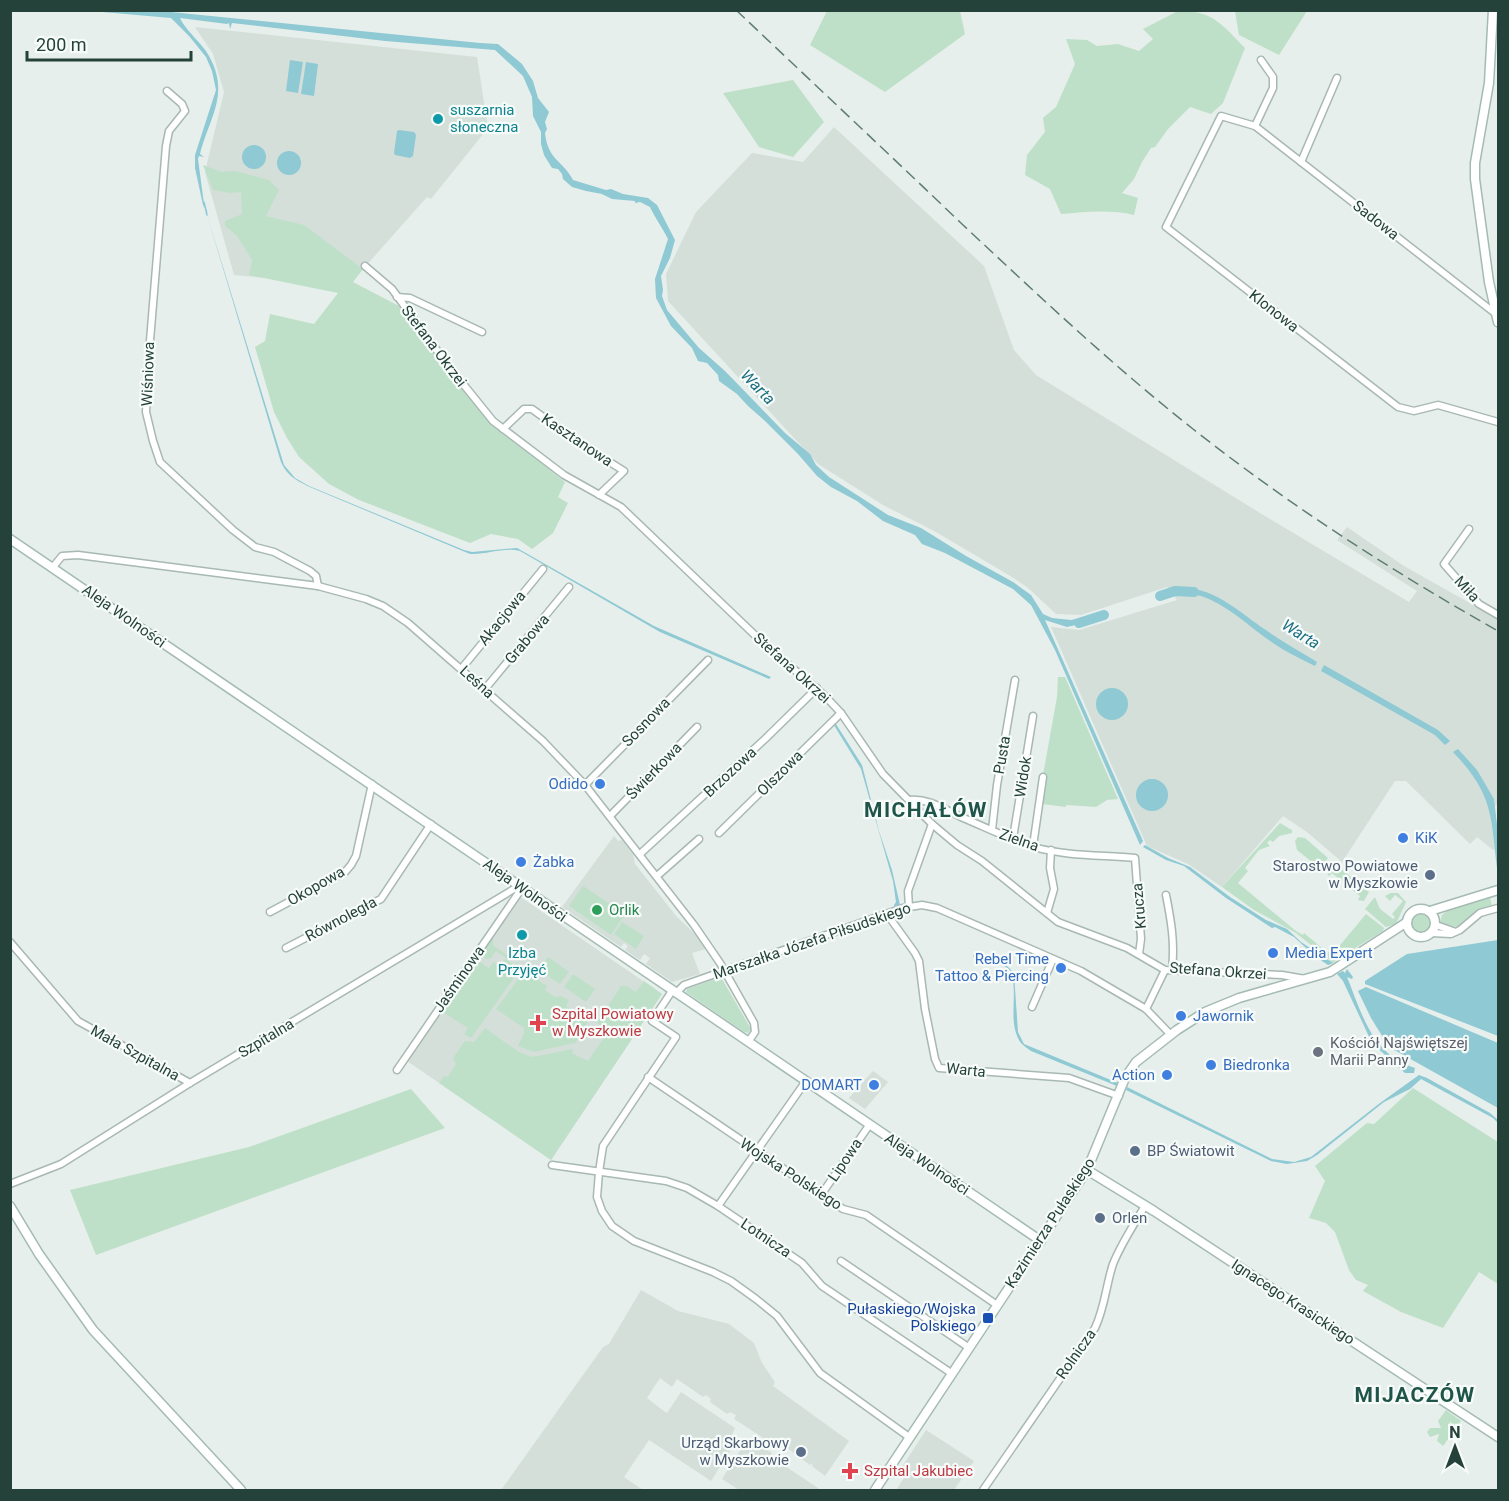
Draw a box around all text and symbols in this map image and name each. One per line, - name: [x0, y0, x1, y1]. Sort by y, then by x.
- scale bar: [27, 24, 190, 62]
- text: 200 m: [36, 34, 87, 55]
- place label: suszarnia słoneczna: [450, 101, 518, 136]
- marker: suszarnia słoneczna: [431, 112, 445, 126]
- street label: Sadowa: [1349, 196, 1403, 244]
- street label: Klonowa: [1246, 286, 1302, 336]
- street label: Stefana Okrzei: [398, 302, 470, 390]
- street label: Wiśniowa: [138, 341, 158, 407]
- water label: Warta: [737, 366, 779, 408]
- street label: Kasztanowa: [538, 410, 616, 470]
- street label: Miła: [1451, 572, 1483, 606]
- street label: Aleja Wolności: [79, 580, 169, 652]
- street label: Akacjowa: [475, 587, 529, 649]
- street label: Grabowa: [501, 610, 553, 668]
- water label: Warta: [1279, 615, 1323, 653]
- street label: Stefana Okrzei: [750, 629, 834, 707]
- street label: Leśna: [456, 662, 498, 702]
- street label: Sosnowa: [618, 694, 674, 750]
- street label: Pusta: [990, 734, 1014, 776]
- street label: Świerkowa: [622, 739, 686, 803]
- street label: Brzozowa: [700, 743, 760, 801]
- street label: Olszowa: [753, 746, 807, 800]
- street label: Widok: [1011, 755, 1035, 799]
- place label: Odido: [549, 775, 588, 793]
- marker: Odido: [593, 777, 607, 791]
- district label: MICHAŁÓW: [864, 798, 988, 822]
- street label: Zielna: [997, 825, 1041, 855]
- place label: KiK: [1415, 829, 1438, 847]
- marker: KiK: [1396, 831, 1410, 845]
- place label: Żabka: [533, 853, 574, 871]
- street label: Aleja Wolności: [480, 854, 570, 926]
- marker: Żabka: [514, 855, 528, 869]
- place label: Starostwo Powiatowe w Myszkowie: [1273, 857, 1418, 892]
- street label: Okopowa: [284, 862, 348, 910]
- marker: Starostwo Powiatowe w Myszkowie: [1423, 868, 1437, 882]
- street label: Krucza: [1128, 882, 1150, 930]
- street label: Równoległa: [302, 893, 380, 945]
- street label: Marszałka Józefa Piłsudskiego: [711, 899, 913, 983]
- place label: Orlik: [609, 901, 640, 919]
- marker: Orlik: [590, 903, 604, 917]
- marker: Izba Przyjęć: [515, 928, 529, 942]
- street label: Jaśminowa: [429, 942, 489, 1016]
- place label: Izba Przyjęć: [498, 944, 546, 979]
- place label: Media Expert: [1285, 944, 1373, 962]
- marker: Media Expert: [1266, 946, 1280, 960]
- place label: Rebel Time Tattoo & Piercing: [935, 950, 1049, 985]
- street label: Stefana Okrzei: [1169, 959, 1267, 983]
- marker: Rebel Time Tattoo & Piercing: [1054, 961, 1068, 975]
- place label: Szpital Powiatowy w Myszkowie: [552, 1005, 674, 1040]
- place label: Jawornik: [1193, 1007, 1254, 1025]
- marker: Jawornik: [1174, 1009, 1188, 1023]
- street label: Szpitalna: [235, 1014, 297, 1062]
- marker: Szpital Powiatowy w Myszkowie: [529, 1014, 547, 1032]
- street label: Mała Szpitalna: [87, 1021, 183, 1085]
- place label: Kościół Najświętszej Marii Panny: [1330, 1034, 1468, 1069]
- marker: Kościół Najświętszej Marii Panny: [1311, 1045, 1325, 1059]
- place label: Biedronka: [1223, 1056, 1290, 1074]
- marker: Biedronka: [1204, 1058, 1218, 1072]
- street label: Warta: [945, 1059, 987, 1081]
- place label: Action: [1112, 1066, 1155, 1084]
- marker: Action: [1160, 1068, 1174, 1082]
- place label: DOMART: [801, 1076, 862, 1094]
- marker: DOMART: [867, 1078, 881, 1092]
- street label: Aleja Wolności: [881, 1129, 973, 1199]
- street label: Wojska Polskiego: [737, 1134, 845, 1214]
- street label: Lipowa: [824, 1135, 866, 1185]
- place label: BP Światowit: [1147, 1142, 1235, 1160]
- marker: BP Światowit: [1128, 1144, 1142, 1158]
- street label: Kazimierza Pułaskiego: [1001, 1154, 1099, 1292]
- place label: Orlen: [1112, 1209, 1147, 1227]
- marker: Orlen: [1093, 1211, 1107, 1225]
- street label: Lotnicza: [737, 1215, 795, 1261]
- street label: Ignacego Krasickiego: [1228, 1255, 1358, 1349]
- place label: Pułaskiego/Wojska Polskiego: [847, 1300, 976, 1335]
- marker: Pułaskiego/Wojska Polskiego: [981, 1311, 995, 1325]
- street label: Rolnicza: [1052, 1326, 1100, 1382]
- district label: MIJACZÓW: [1354, 1383, 1476, 1407]
- north arrow: [1425, 1417, 1485, 1477]
- text: N: [1449, 1423, 1461, 1442]
- place label: Urząd Skarbowy w Myszkowie: [681, 1434, 789, 1469]
- marker: Urząd Skarbowy w Myszkowie: [794, 1445, 808, 1459]
- marker: Szpital Jakubiec: [841, 1462, 859, 1480]
- place label: Szpital Jakubiec: [864, 1462, 973, 1480]

